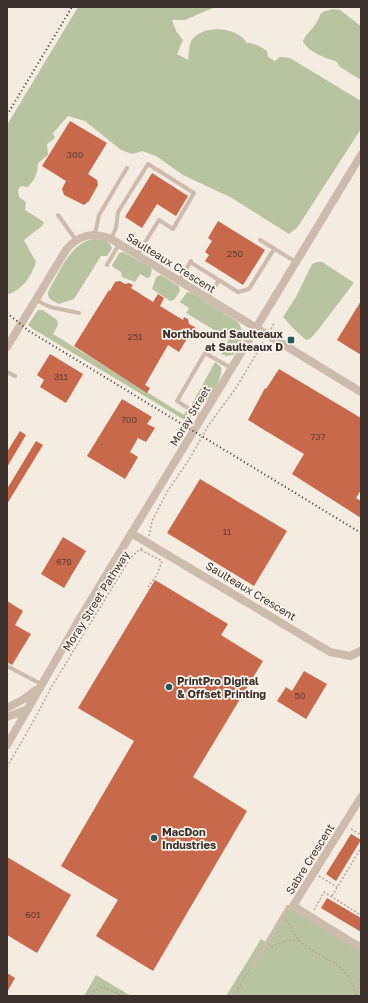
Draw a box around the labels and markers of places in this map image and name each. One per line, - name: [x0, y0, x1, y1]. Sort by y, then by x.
- place label: Northbound Saulteaux at Saulteaux D: [162, 327, 284, 353]
- marker: Northbound Saulteaux at Saulteaux D: [286, 335, 296, 345]
- place label: PrintPro Digital & Offset Printing: [177, 674, 266, 700]
- marker: PrintPro Digital & Offset Printing: [164, 682, 174, 692]
- place label: MacDon Industries: [162, 825, 216, 851]
- marker: MacDon Industries: [149, 833, 159, 843]

